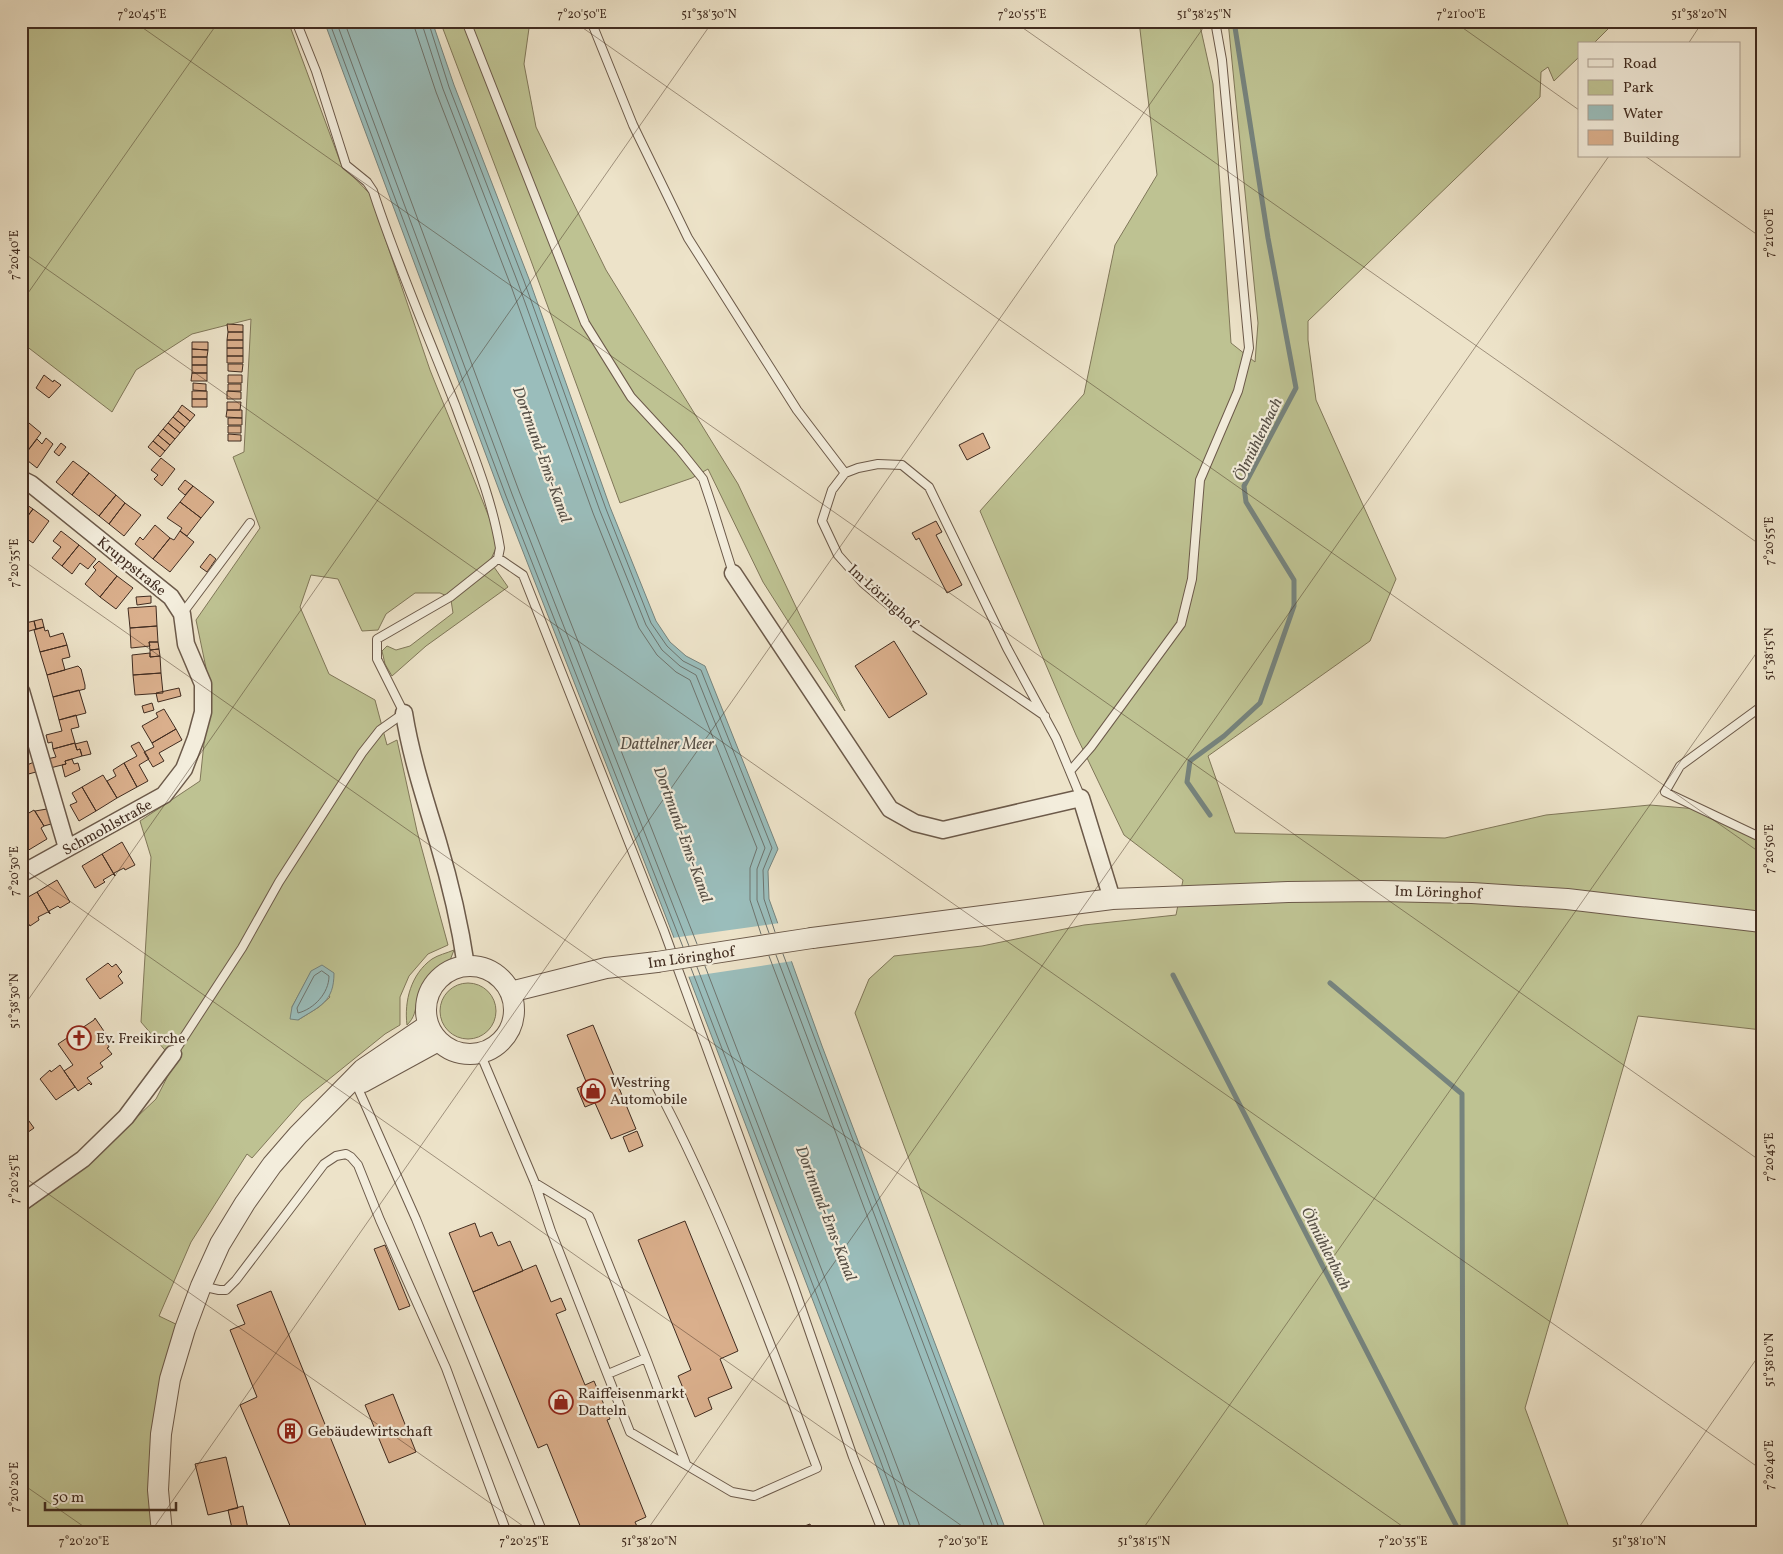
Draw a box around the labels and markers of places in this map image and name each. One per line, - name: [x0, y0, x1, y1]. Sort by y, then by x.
- church icon: Ev. Freikirche: [66, 1025, 92, 1051]
- place label: Ev. Freikirche: [96, 1029, 185, 1050]
- place label: Westring Automobile: [610, 1073, 687, 1111]
- shop icon: Westring Automobile: [580, 1078, 606, 1104]
- place label: Raiffeisenmarkt Datteln: [578, 1384, 685, 1422]
- shop icon: Raiffeisenmarkt Datteln: [548, 1389, 574, 1415]
- building icon: Gebäudewirtschaft: [277, 1418, 303, 1444]
- place label: Gebäudewirtschaft: [308, 1422, 433, 1443]

